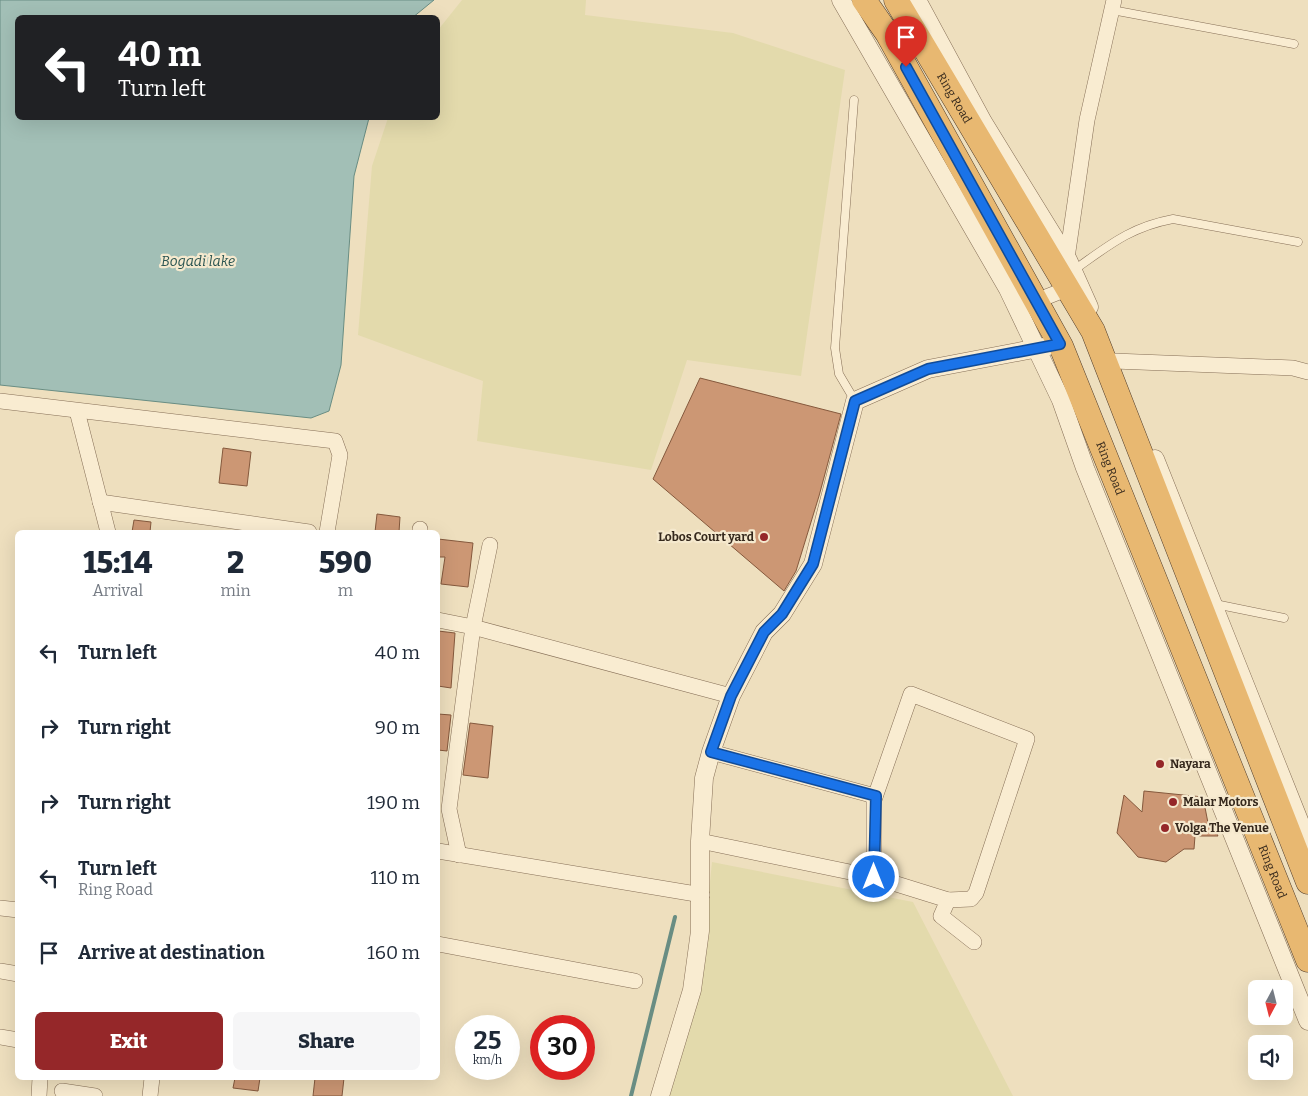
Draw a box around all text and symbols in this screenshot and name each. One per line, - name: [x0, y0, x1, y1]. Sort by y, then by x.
- pin: [885, 16, 927, 67]
- icon: arrive: [892, 23, 920, 51]
- text: 40 m: [118, 33, 201, 75]
- icon: left: [35, 35, 100, 100]
- street label: Ring Road: [934, 70, 975, 126]
- text: Turn left: [118, 75, 206, 102]
- water label: Bogadi lake: [161, 253, 235, 270]
- street label: Ring Road: [1093, 439, 1127, 497]
- place label: Lobos Court yard: [658, 530, 755, 544]
- marker: Lobos Court yard: [758, 531, 770, 543]
- text: 15:14: [83, 545, 152, 581]
- text: 2: [227, 545, 244, 581]
- text: 590: [319, 545, 372, 581]
- text: Arrival: [92, 581, 143, 600]
- text: min: [220, 581, 251, 600]
- text: m: [338, 581, 353, 600]
- icon: left: [35, 639, 63, 667]
- text: Turn left: [78, 641, 157, 664]
- text: 40 m: [375, 641, 420, 664]
- icon: right: [35, 714, 63, 742]
- text: Turn right: [78, 716, 171, 739]
- text: 90 m: [375, 716, 420, 739]
- place label: Nayara: [1170, 757, 1211, 771]
- marker: Nayara: [1154, 758, 1166, 770]
- icon: right: [35, 789, 63, 817]
- text: Turn right: [78, 791, 171, 814]
- text: 190 m: [367, 791, 420, 814]
- place label: Malar Motors: [1183, 795, 1258, 809]
- marker: Malar Motors: [1167, 796, 1179, 808]
- place label: Volga The Venue: [1175, 821, 1269, 835]
- marker: Volga The Venue: [1159, 822, 1171, 834]
- street label: Ring Road: [1255, 843, 1289, 900]
- position arrow: [847, 850, 899, 902]
- text: Turn left: [78, 857, 157, 880]
- icon: left: [35, 864, 63, 892]
- text: 110 m: [370, 866, 420, 889]
- text: Ring Road: [78, 880, 153, 899]
- icon: arrive: [35, 939, 63, 967]
- text: Arrive at destination: [78, 941, 265, 964]
- text: 160 m: [367, 941, 420, 964]
- north arrow: [1248, 980, 1292, 1025]
- map controls: [1248, 980, 1293, 1080]
- button: Exit: [35, 1012, 223, 1070]
- button: Share: [233, 1012, 420, 1070]
- speed limit sign: 30: [530, 1015, 595, 1080]
- text: 25: [474, 1026, 501, 1056]
- button: sound: [1248, 1035, 1293, 1080]
- text: km/h: [473, 1053, 502, 1067]

